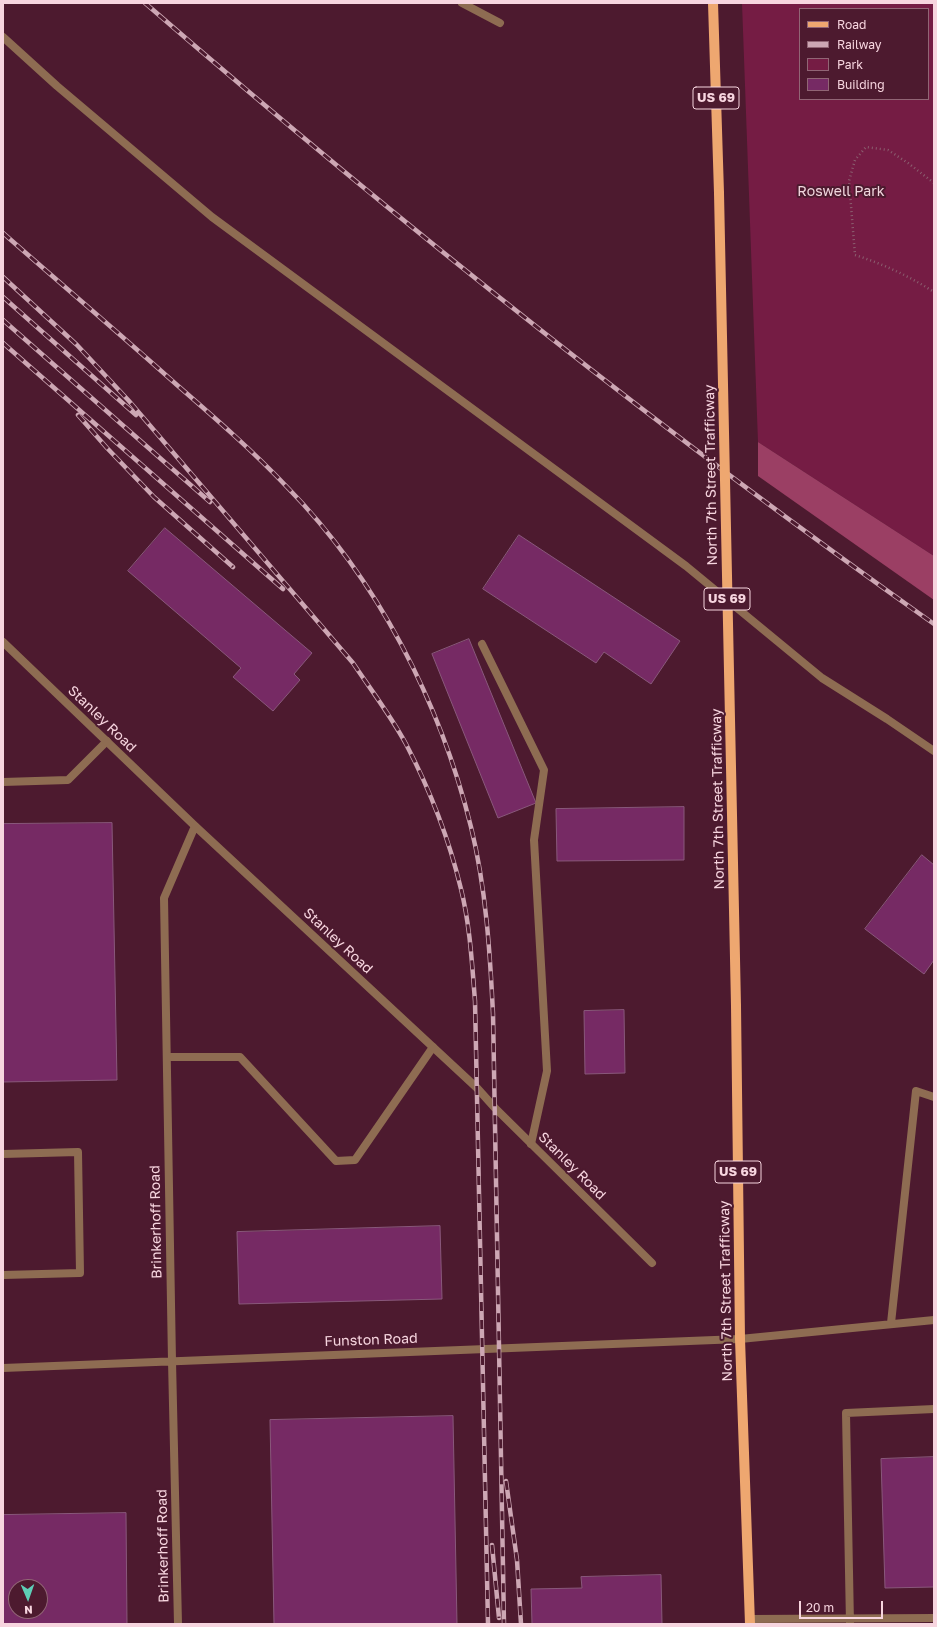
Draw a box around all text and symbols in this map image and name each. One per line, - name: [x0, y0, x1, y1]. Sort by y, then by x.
- legend: [799, 8, 929, 100]
- text: Road: [837, 17, 866, 32]
- text: Railway: [837, 37, 882, 52]
- text: Park: [837, 57, 863, 72]
- text: Building: [837, 77, 885, 92]
- road number: US 69: [693, 87, 739, 109]
- park label: Roswell Park: [797, 184, 885, 200]
- street label: North 7th Street Trafficway: [701, 384, 721, 566]
- road number: US 69: [704, 588, 750, 610]
- street label: Stanley Road: [64, 682, 140, 756]
- street label: North 7th Street Trafficway: [708, 708, 728, 890]
- street label: Stanley Road: [300, 905, 376, 977]
- street label: Stanley Road: [535, 1129, 609, 1203]
- road number: US 69: [715, 1161, 761, 1183]
- street label: Brinkerhoff Road: [147, 1165, 165, 1279]
- street label: North 7th Street Trafficway: [716, 1200, 736, 1382]
- street label: Funston Road: [324, 1330, 418, 1350]
- street label: Brinkerhoff Road: [154, 1489, 172, 1603]
- north arrow: [8, 1579, 48, 1619]
- scale bar: [801, 1593, 885, 1619]
- text: 20 m: [806, 1600, 834, 1615]
- text: N: [24, 1604, 33, 1617]

